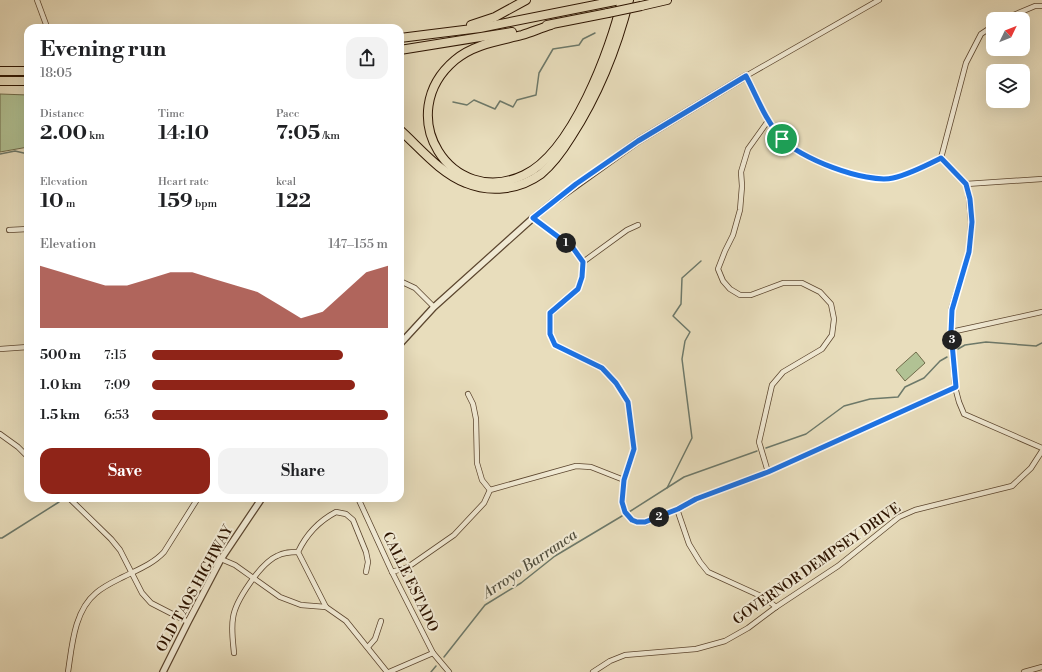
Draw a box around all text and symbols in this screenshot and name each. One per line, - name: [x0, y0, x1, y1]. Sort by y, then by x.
- north arrow: [986, 12, 1030, 56]
- map controls: [986, 12, 1030, 108]
- text: Evening run: [40, 36, 166, 63]
- button: share: [346, 37, 388, 79]
- button: layers: [986, 64, 1030, 108]
- text: 18:05: [40, 65, 72, 81]
- text: Distance: [40, 107, 84, 121]
- text: Time: [158, 107, 185, 121]
- text: Pace: [276, 107, 300, 121]
- text: 2.00: [40, 121, 87, 146]
- text: 14:10: [158, 121, 209, 146]
- text: 7:05: [276, 121, 320, 146]
- pin: [765, 122, 799, 156]
- icon: arrive: [771, 128, 793, 150]
- text: km: [87, 129, 105, 143]
- text: /km: [320, 129, 340, 143]
- text: Elevation: [40, 175, 88, 189]
- text: Heart rate: [158, 175, 209, 189]
- text: kcal: [276, 175, 296, 189]
- text: 10: [40, 189, 64, 214]
- text: 159: [158, 189, 193, 214]
- text: 122: [276, 189, 311, 214]
- text: m: [64, 197, 75, 211]
- text: bpm: [193, 197, 217, 211]
- pin: 1: [556, 233, 576, 253]
- text: Elevation: [40, 236, 96, 252]
- text: 147–155 m: [328, 236, 388, 252]
- text: 1: [563, 236, 569, 250]
- pin: 3: [942, 330, 962, 350]
- text: 3: [949, 333, 955, 347]
- text: 500 m: [40, 347, 81, 363]
- text: 7:15: [104, 347, 126, 363]
- text: 1.0 km: [40, 377, 81, 393]
- text: 7:09: [104, 377, 130, 393]
- text: 1.5 km: [40, 407, 80, 423]
- text: 6:53: [104, 407, 129, 423]
- button: Save: [40, 448, 210, 494]
- button: Share: [218, 448, 388, 494]
- street label: GOVERNOR DEMPSEY DRIVE: [729, 499, 905, 629]
- pin: 2: [649, 507, 669, 527]
- text: 2: [656, 510, 662, 524]
- street label: OLD TAOS HIGHWAY: [153, 522, 238, 656]
- water label: Arroyo Barranca: [477, 525, 582, 604]
- street label: CALLE ESTADO: [378, 529, 442, 635]

